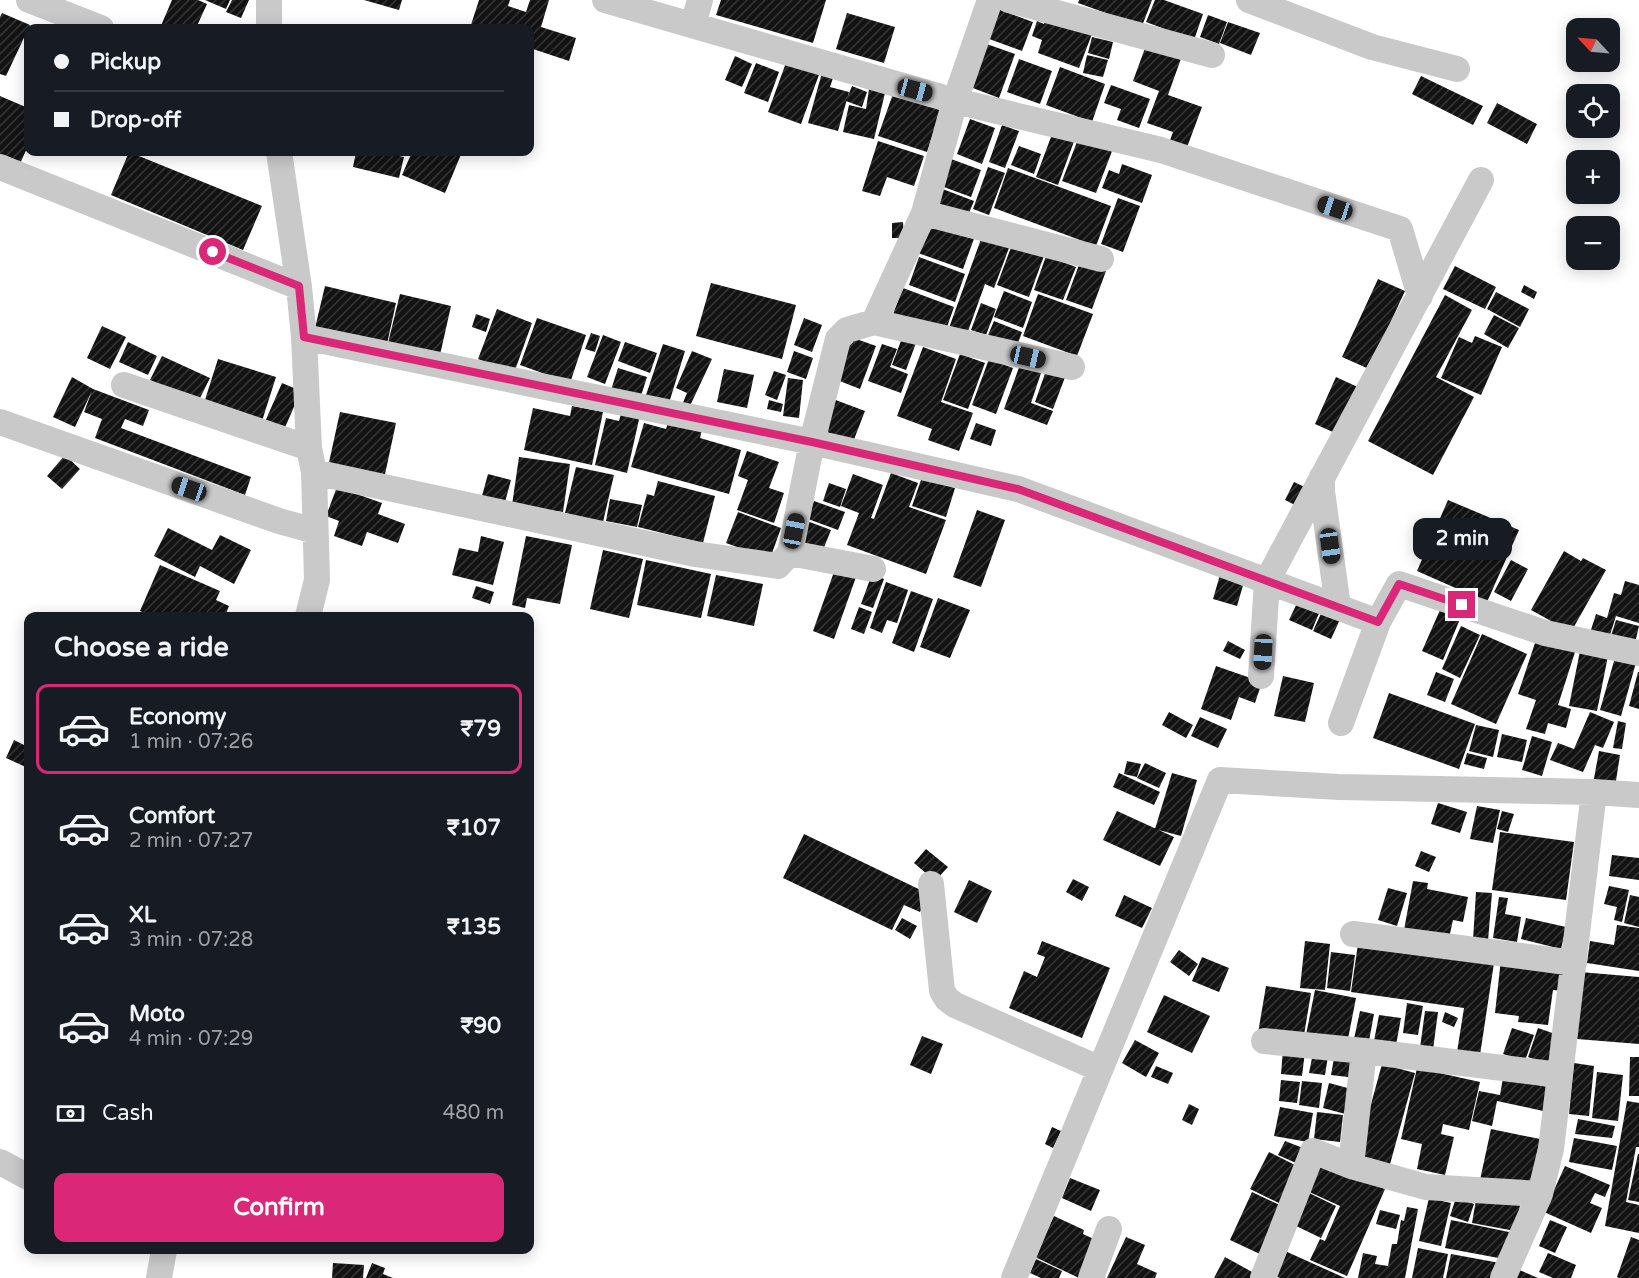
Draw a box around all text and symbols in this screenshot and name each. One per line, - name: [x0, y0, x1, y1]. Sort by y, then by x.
- north arrow: [1566, 18, 1620, 72]
- map controls: [1566, 18, 1620, 270]
- text: Pickup: [90, 49, 161, 75]
- car: [895, 77, 935, 103]
- button: locate: [1566, 84, 1620, 138]
- text: Drop-off: [90, 107, 181, 133]
- button: +: [1566, 150, 1620, 204]
- car: [1315, 194, 1355, 222]
- button: −: [1566, 216, 1620, 270]
- route start: [199, 238, 226, 265]
- car: [1008, 344, 1048, 370]
- car: [169, 475, 209, 503]
- car: [782, 512, 806, 550]
- callout: 2 min: [1412, 518, 1512, 560]
- car: [1319, 527, 1341, 565]
- text: 2 min: [1436, 527, 1489, 551]
- route end: [1448, 591, 1475, 618]
- text: Choose a ride: [54, 631, 229, 664]
- car: [1253, 634, 1273, 670]
- icon: car: [57, 702, 111, 756]
- text: Economy: [129, 704, 226, 730]
- text: ₹79: [460, 716, 501, 742]
- text: 1 min · 07:26: [129, 730, 253, 754]
- icon: car: [57, 801, 111, 855]
- text: Comfort: [129, 803, 215, 829]
- text: ₹107: [447, 815, 501, 841]
- text: 2 min · 07:27: [129, 829, 253, 853]
- icon: car: [57, 900, 111, 954]
- text: XL: [129, 902, 156, 928]
- text: ₹135: [447, 914, 501, 940]
- text: 3 min · 07:28: [129, 928, 253, 952]
- icon: car: [57, 999, 111, 1053]
- text: Moto: [129, 1001, 185, 1027]
- text: ₹90: [460, 1013, 501, 1039]
- text: 4 min · 07:29: [129, 1027, 253, 1051]
- icon: cash: [54, 1097, 87, 1130]
- text: Cash: [102, 1100, 154, 1126]
- text: 480 m: [443, 1101, 504, 1125]
- button: Confirm: [54, 1173, 504, 1242]

